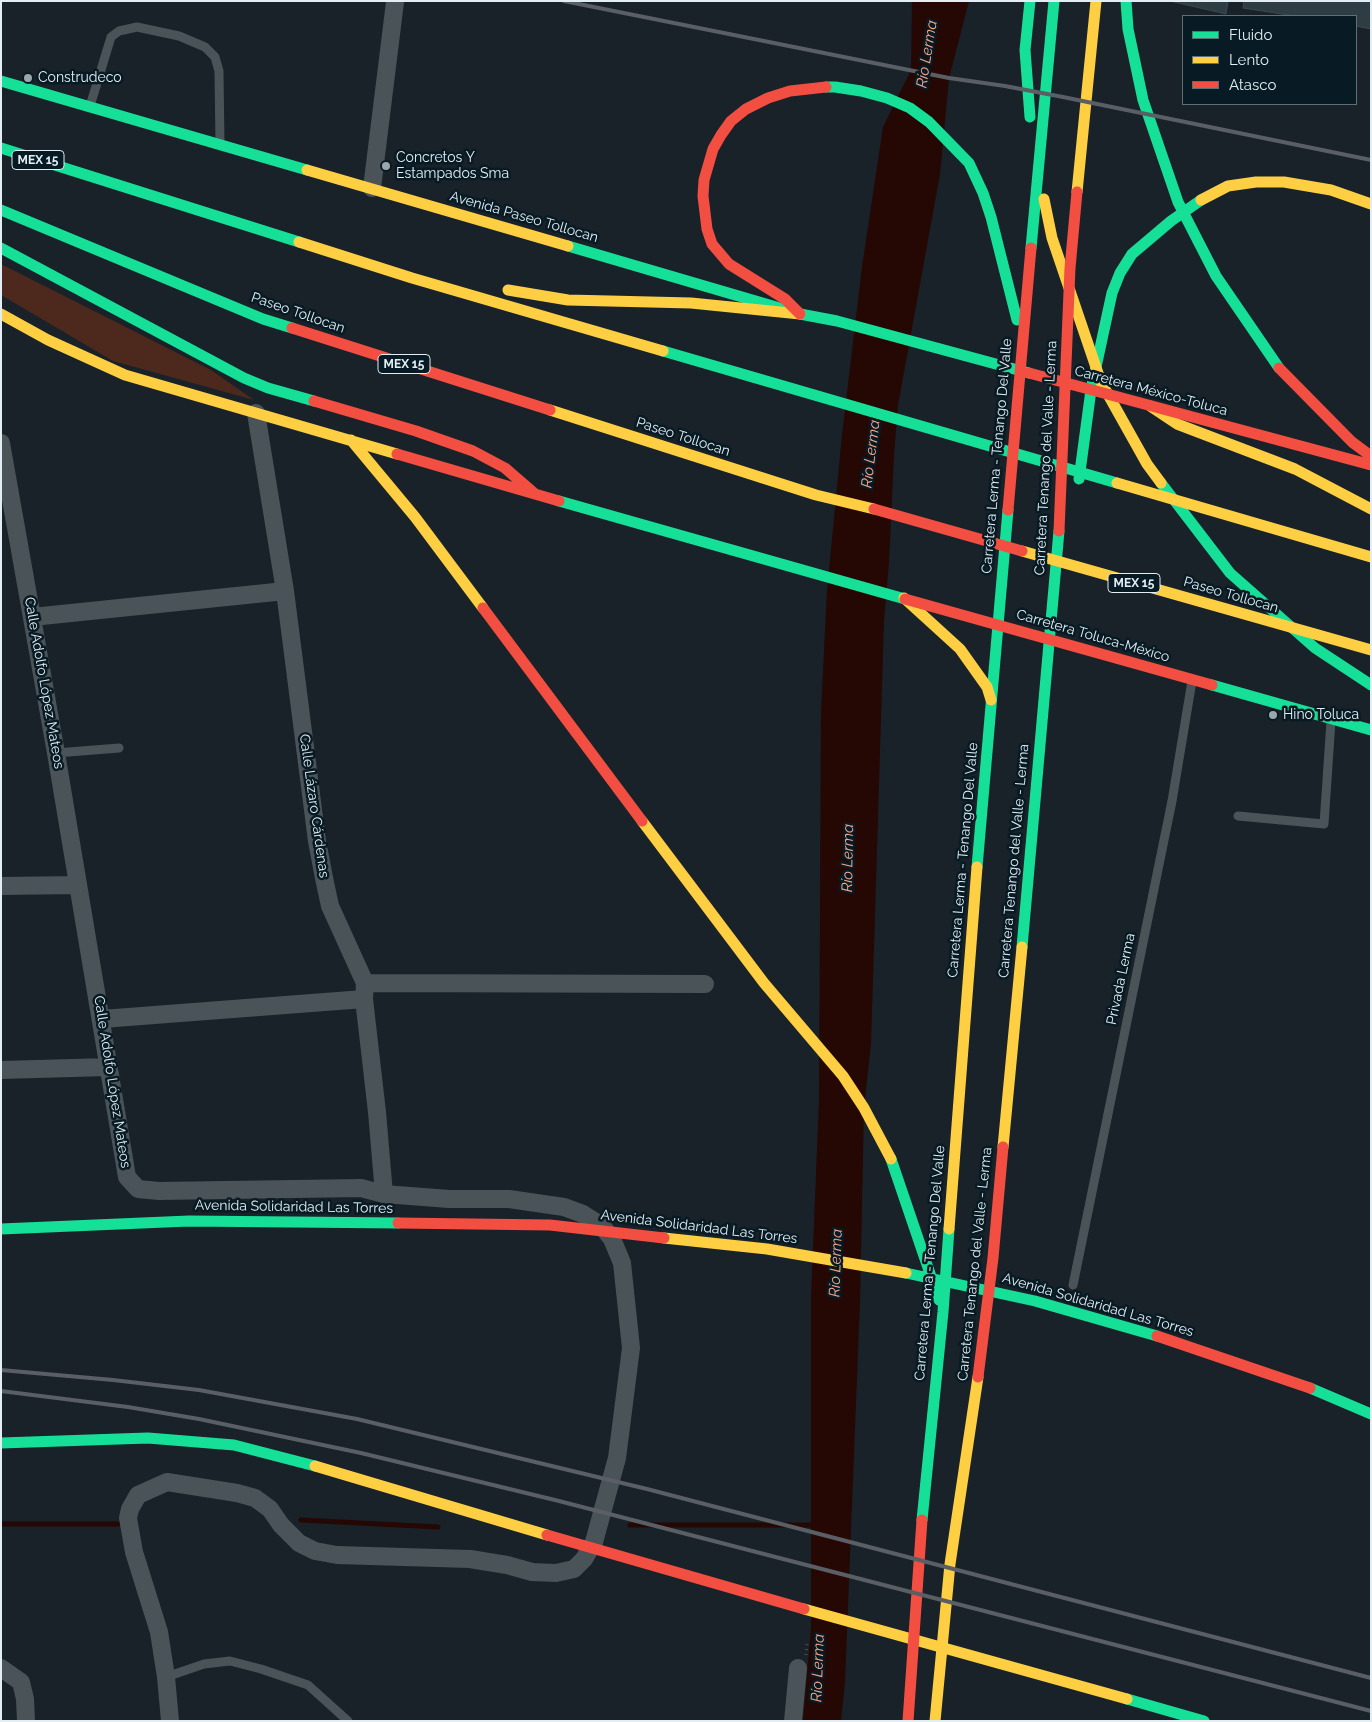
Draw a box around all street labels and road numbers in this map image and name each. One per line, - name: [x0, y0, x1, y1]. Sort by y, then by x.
- road number: MEX 15: [12, 150, 64, 170]
- street label: Avenida Paseo Tollocan: [448, 188, 600, 246]
- street label: Paseo Tollocan: [249, 289, 347, 337]
- street label: Carretera Lerma - Tenango Del Valle: [978, 338, 1016, 574]
- street label: Carretera Tenango del Valle - Lerma: [1031, 340, 1061, 576]
- road number: MEX 15: [378, 354, 430, 374]
- street label: Carretera México-Toluca: [1073, 362, 1229, 420]
- street label: Paseo Tollocan: [634, 414, 732, 460]
- street label: Paseo Tollocan: [1182, 573, 1280, 617]
- road number: MEX 15: [1108, 574, 1160, 592]
- street label: Calle Adolfo López Mateos: [21, 596, 67, 770]
- street label: Carretera Toluca-México: [1014, 606, 1172, 666]
- street label: Calle Lázaro Cárdenas: [296, 733, 332, 879]
- street label: Carretera Lerma - Tenango Del Valle: [944, 742, 982, 978]
- street label: Carretera Tenango del Valle - Lerma: [995, 743, 1033, 979]
- street label: Privada Lerma: [1103, 932, 1139, 1026]
- street label: Calle Adolfo López Mateos: [90, 995, 134, 1169]
- street label: Carretera Lerma - Tenango Del Valle: [911, 1145, 949, 1381]
- street label: Carretera Tenango del Valle - Lerma: [954, 1146, 996, 1382]
- street label: Avenida Solidaridad Las Torres: [195, 1197, 393, 1217]
- street label: Avenida Solidaridad Las Torres: [600, 1207, 798, 1247]
- street label: Avenida Solidaridad Las Torres: [1000, 1270, 1196, 1340]

